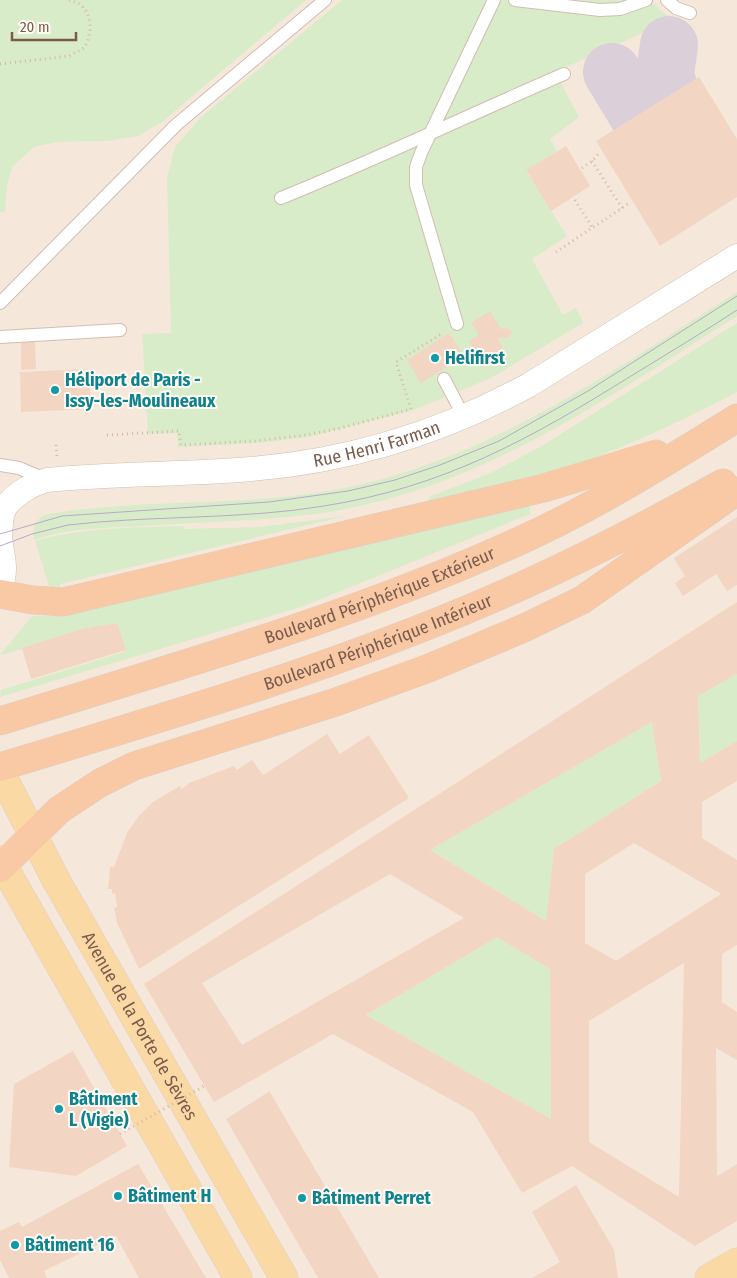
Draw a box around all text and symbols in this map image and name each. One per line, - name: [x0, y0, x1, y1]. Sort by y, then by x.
- scale bar: [12, 10, 76, 42]
- text: 20 m: [20, 18, 50, 36]
- place label: Helifirst: [445, 347, 506, 369]
- marker: Helifirst: [429, 352, 441, 364]
- place label: Héliport de Paris - Issy-les-Moulineaux: [65, 369, 216, 412]
- marker: Héliport de Paris - Issy-les-Moulineaux: [49, 384, 61, 396]
- street label: Rue Henri Farman: [311, 416, 443, 472]
- street label: Boulevard Périphérique Extérieur: [262, 542, 499, 649]
- street label: Boulevard Périphérique Intérieur: [261, 589, 496, 695]
- street label: Avenue de la Porte de Sèvres: [77, 928, 202, 1124]
- place label: Bâtiment L (Vigie): [69, 1088, 138, 1131]
- marker: Bâtiment L (Vigie): [53, 1103, 65, 1115]
- place label: Bâtiment H: [128, 1185, 211, 1207]
- place label: Bâtiment Perret: [312, 1187, 432, 1209]
- marker: Bâtiment H: [112, 1190, 124, 1202]
- marker: Bâtiment Perret: [296, 1192, 308, 1204]
- place label: Bâtiment 16: [25, 1234, 114, 1256]
- marker: Bâtiment 16: [9, 1239, 21, 1251]

